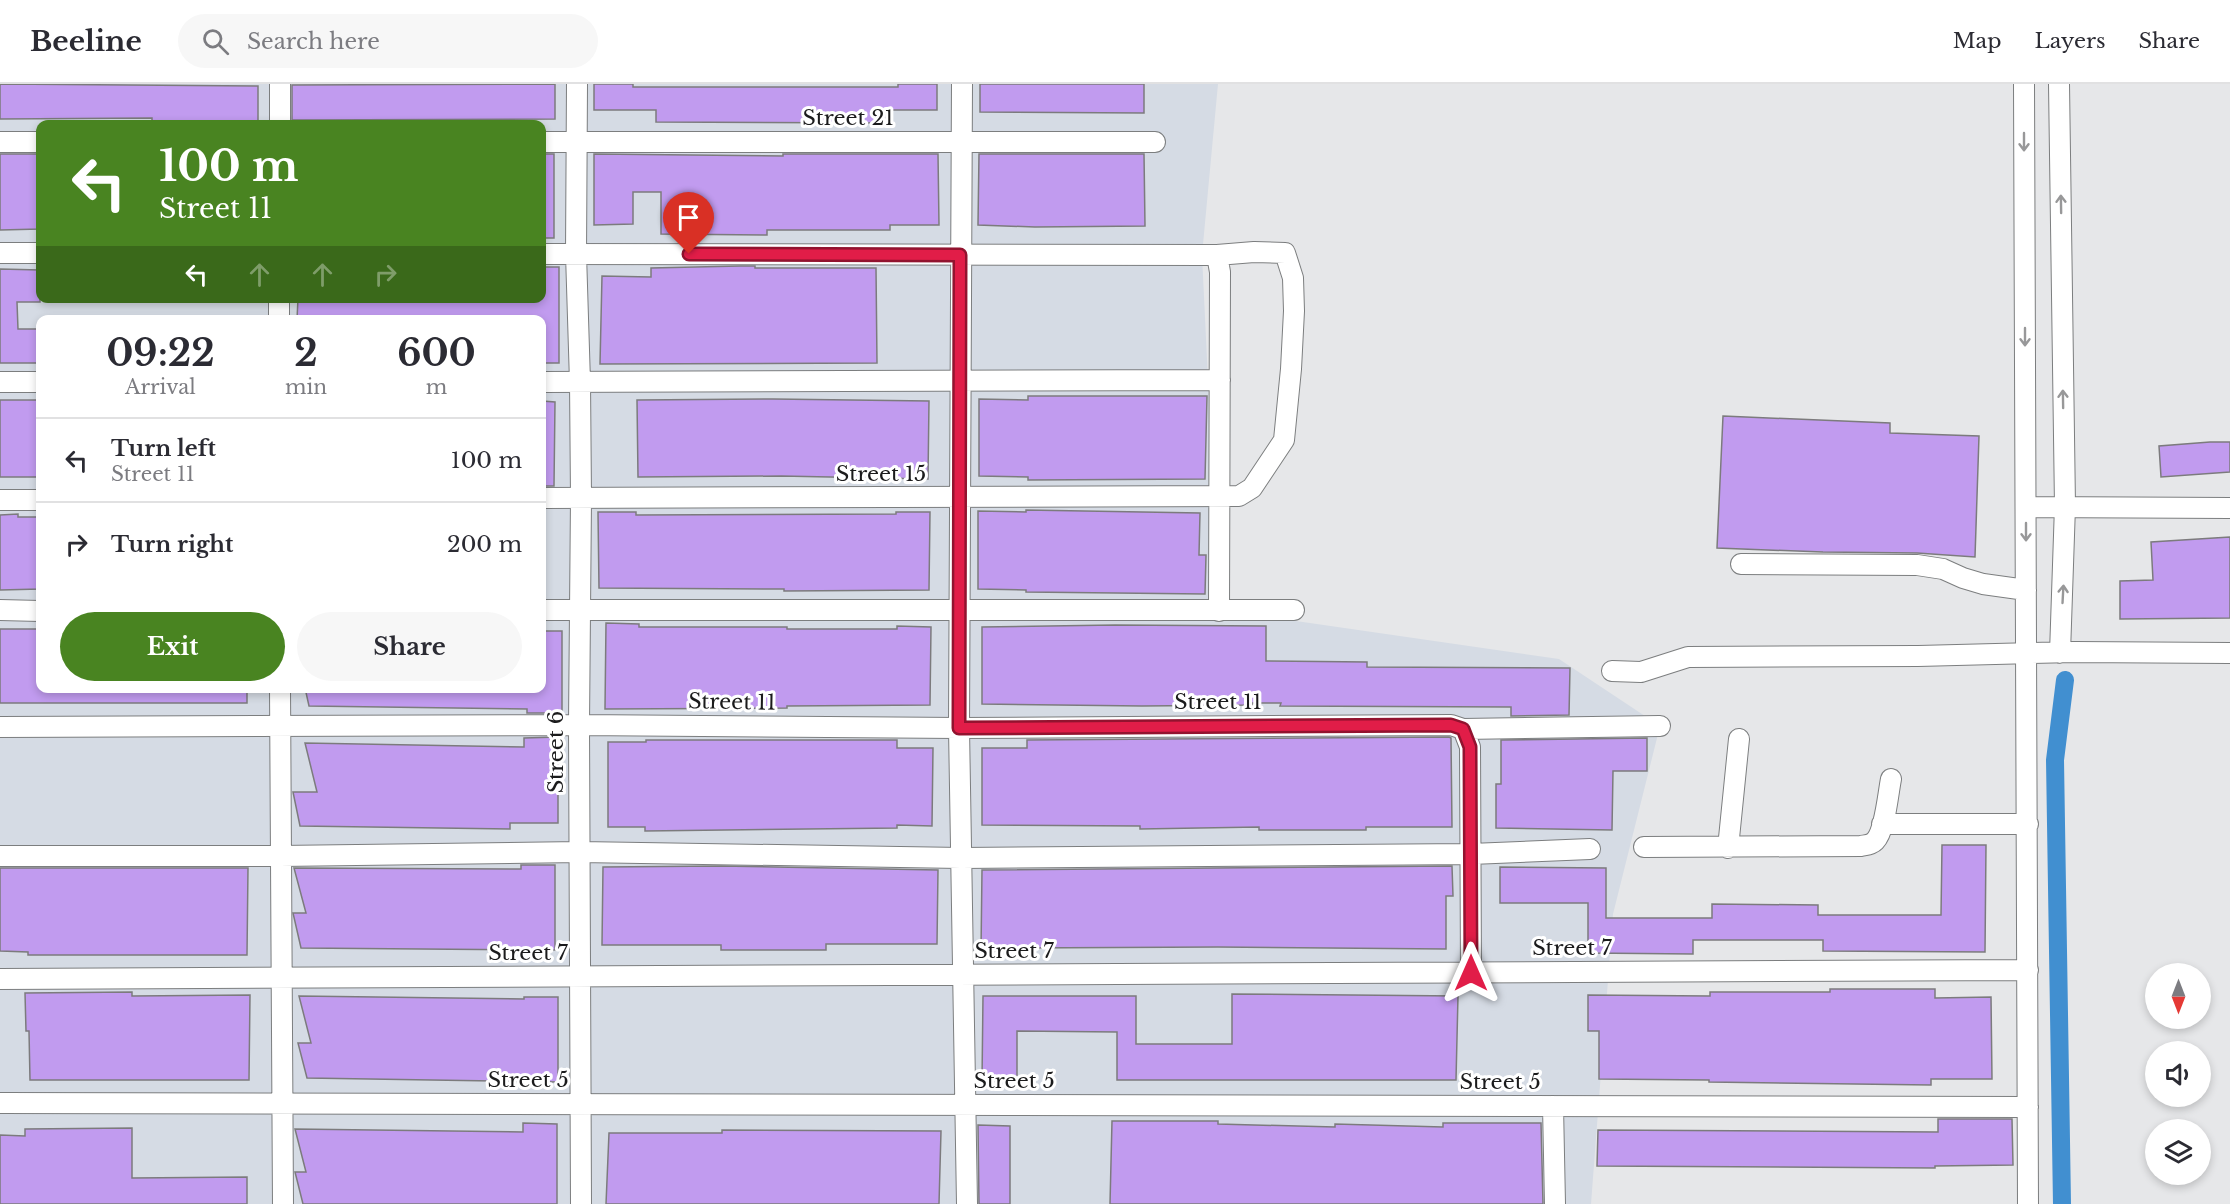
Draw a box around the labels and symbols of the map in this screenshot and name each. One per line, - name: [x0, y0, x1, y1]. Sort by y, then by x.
- street label: Street 21: [802, 105, 894, 131]
- one-way arrow: [2019, 132, 2030, 152]
- pin: [663, 192, 714, 254]
- one-way arrow: [2055, 195, 2067, 215]
- one-way arrow: [2019, 327, 2031, 347]
- one-way arrow: [2057, 390, 2069, 410]
- street label: Street 15: [836, 461, 926, 487]
- one-way arrow: [2020, 522, 2032, 542]
- one-way arrow: [2057, 585, 2068, 605]
- street label: Street 11: [688, 688, 776, 716]
- street label: Street 11: [1174, 689, 1262, 715]
- street label: Street 6: [543, 711, 569, 793]
- street label: Street 7: [1532, 935, 1612, 961]
- street label: Street 7: [974, 938, 1054, 964]
- street label: Street 7: [488, 940, 568, 966]
- position arrow: [1439, 941, 1503, 1005]
- north arrow: [2145, 963, 2211, 1029]
- street label: Street 5: [487, 1067, 569, 1093]
- street label: Street 5: [973, 1068, 1055, 1094]
- street label: Street 5: [1459, 1069, 1541, 1095]

